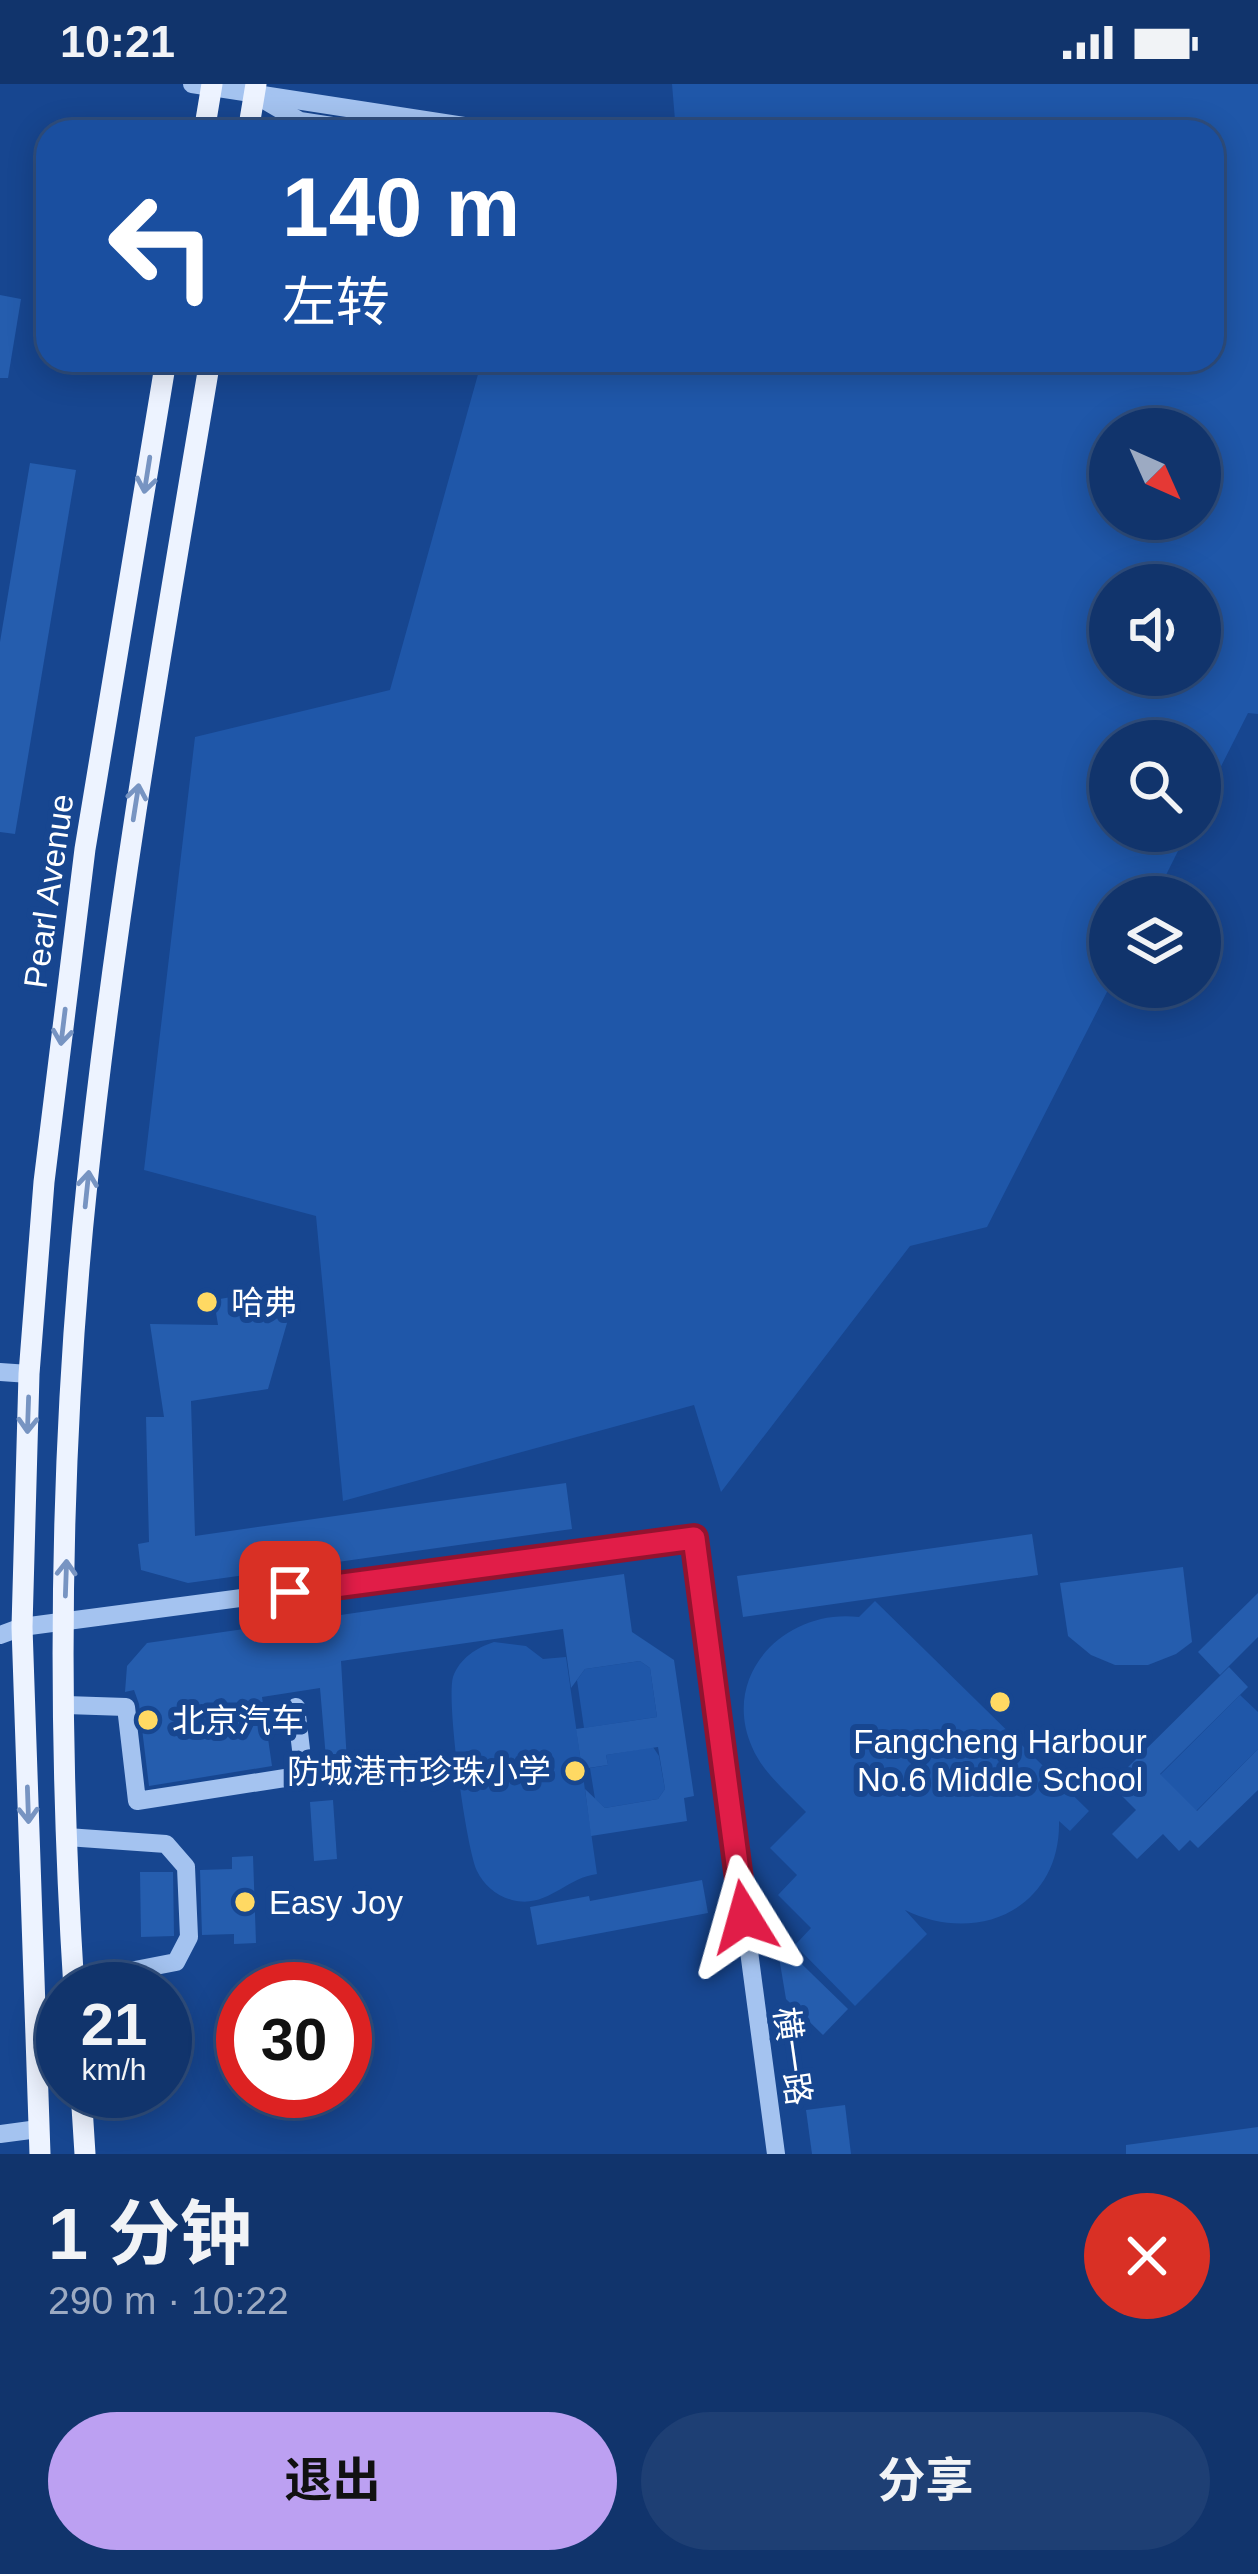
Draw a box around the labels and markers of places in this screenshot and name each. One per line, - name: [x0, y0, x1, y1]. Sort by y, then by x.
- place label: 哈弗: [231, 1284, 297, 1321]
- marker: 哈弗: [194, 1289, 220, 1315]
- pin: [239, 1541, 341, 1643]
- marker: Fangcheng Harbour No.6 Middle School: [987, 1689, 1013, 1715]
- place label: 北京汽车: [172, 1702, 304, 1739]
- marker: 北京汽车: [135, 1707, 161, 1733]
- place label: Fangcheng Harbour No.6 Middle School: [853, 1723, 1147, 1798]
- place label: 防城港市珍珠小学: [287, 1753, 551, 1790]
- marker: 防城港市珍珠小学: [562, 1758, 588, 1784]
- place label: Easy Joy: [269, 1884, 403, 1921]
- marker: Easy Joy: [232, 1889, 258, 1915]

